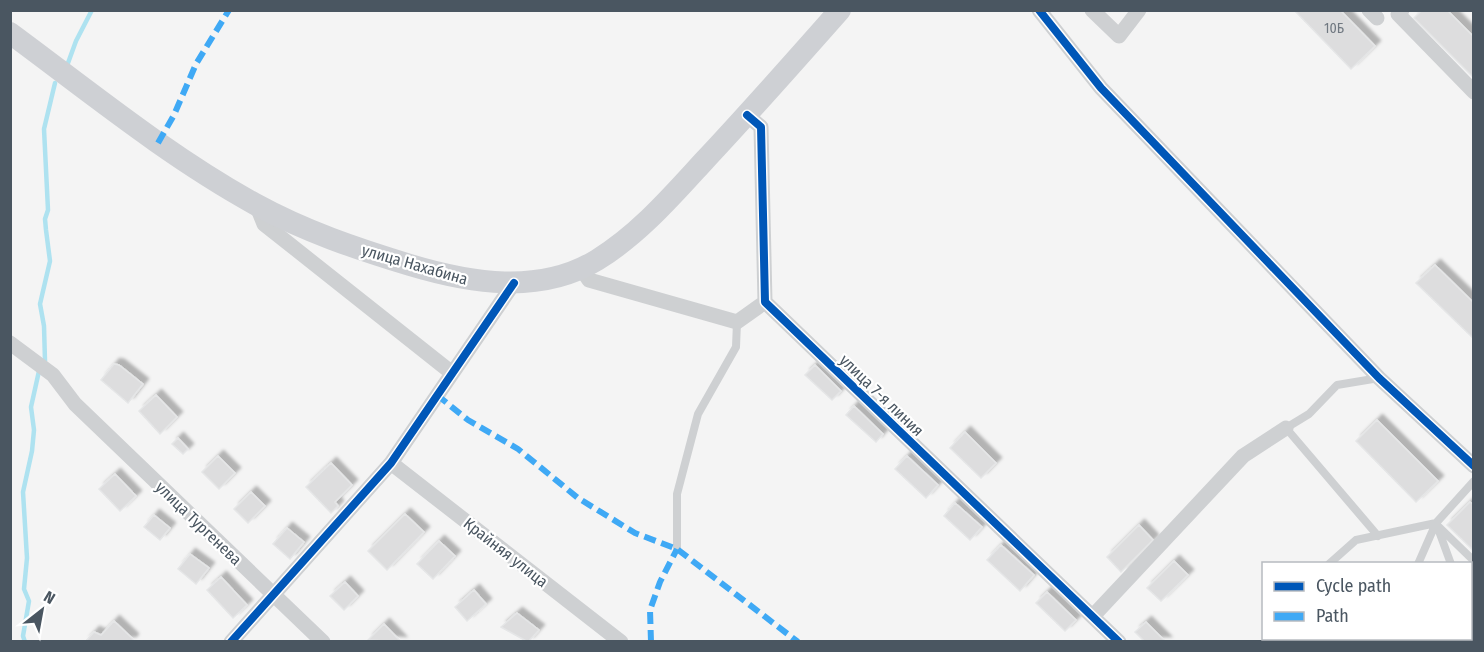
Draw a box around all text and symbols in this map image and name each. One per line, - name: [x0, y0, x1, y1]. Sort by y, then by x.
- house number: 10Б: [1324, 20, 1344, 37]
- street label: улица Нахабина: [360, 240, 470, 289]
- street label: улица 7-я линия: [836, 350, 928, 440]
- street label: улица Тургенева: [152, 478, 246, 569]
- street label: Крайняя улица: [460, 514, 552, 591]
- legend: [1262, 562, 1472, 640]
- text: Cycle path: [1316, 575, 1391, 597]
- north arrow: [12, 580, 72, 640]
- text: N: [40, 587, 58, 608]
- text: Path: [1316, 605, 1349, 627]

